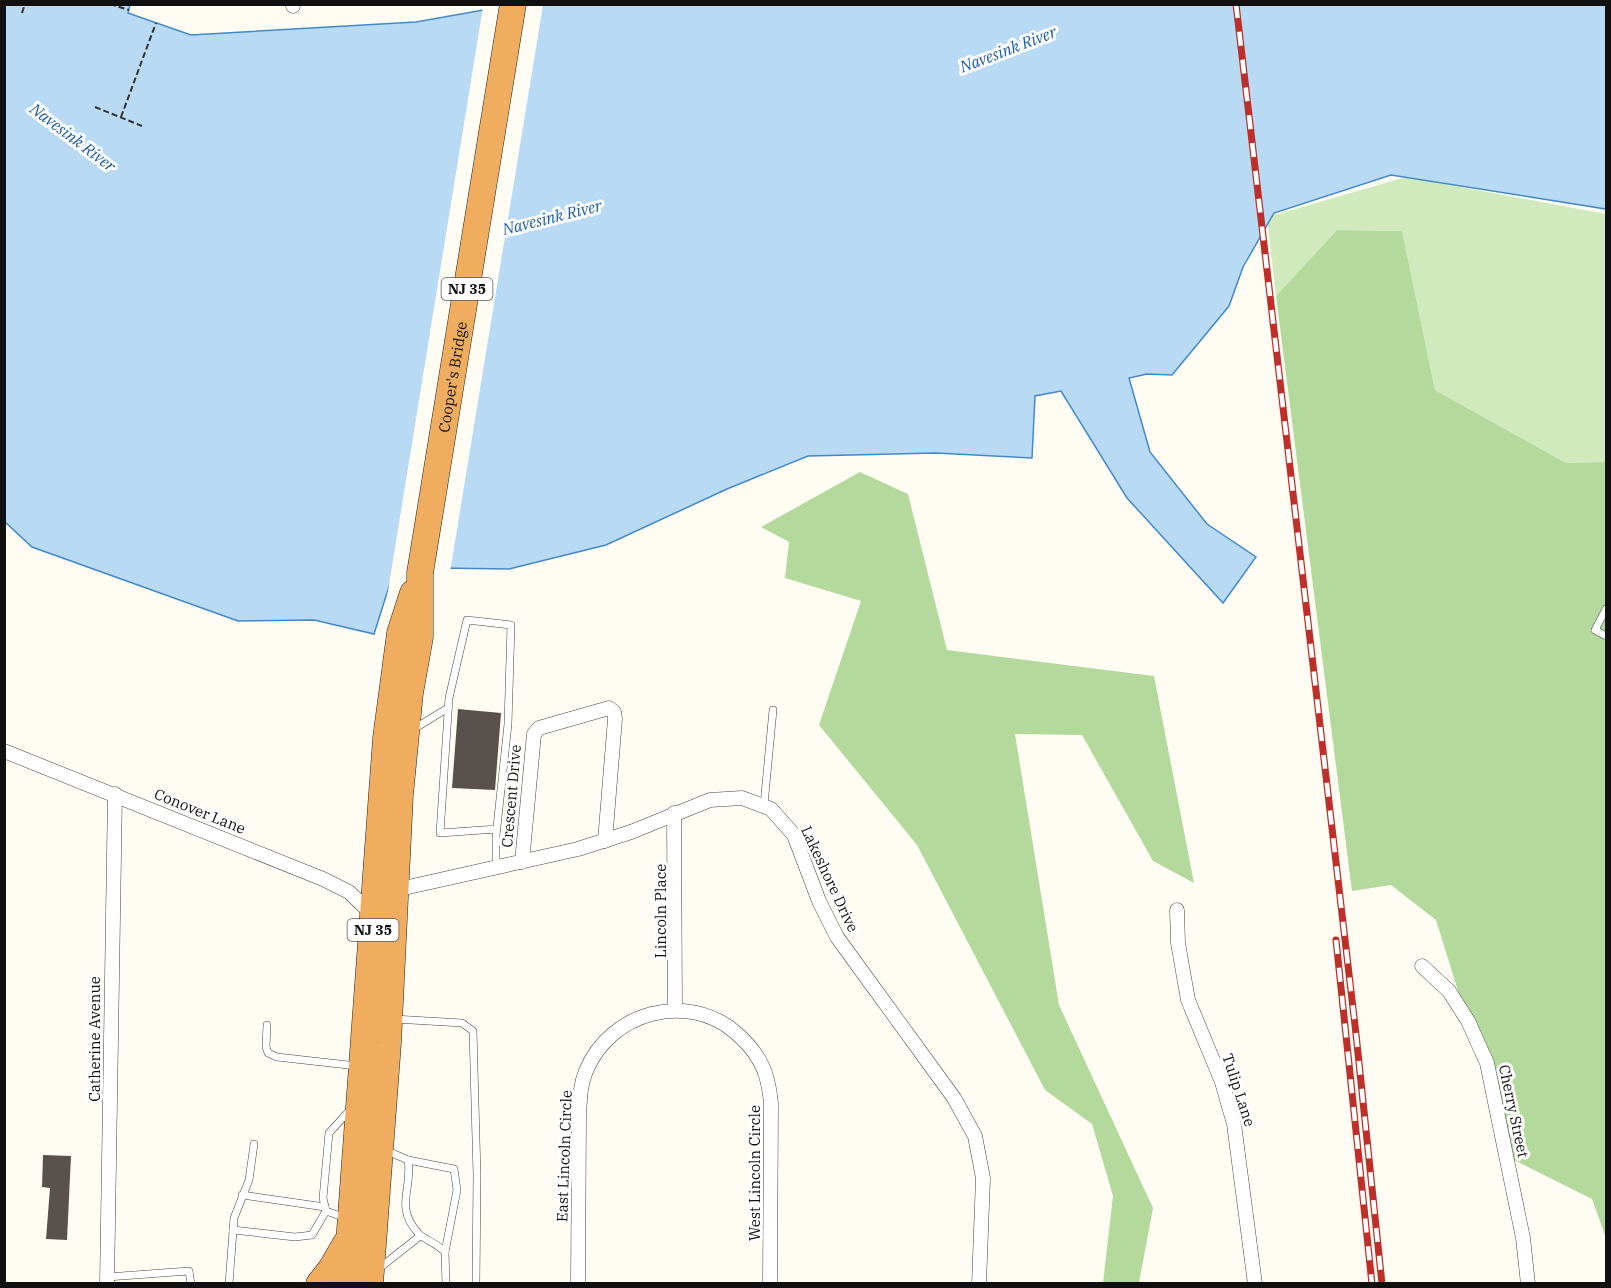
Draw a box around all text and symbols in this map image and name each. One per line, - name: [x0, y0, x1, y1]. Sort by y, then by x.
- water label: Navesink River: [956, 21, 1060, 77]
- water label: Navesink River: [26, 98, 120, 176]
- water label: Navesink River: [499, 195, 605, 239]
- road number: NJ 35: [442, 278, 492, 300]
- street label: Cooper's Bridge: [434, 320, 470, 434]
- street label: Crescent Drive: [497, 744, 525, 848]
- street label: Conover Lane: [152, 784, 248, 838]
- street label: Lakeshore Drive: [797, 823, 863, 935]
- street label: Lincoln Place: [651, 864, 670, 958]
- road number: NJ 35: [348, 919, 398, 941]
- street label: Catherine Avenue: [85, 976, 104, 1102]
- street label: Tulip Lane: [1218, 1051, 1260, 1129]
- street label: Cherry Street: [1495, 1063, 1533, 1159]
- street label: East Lincoln Circle: [552, 1090, 576, 1222]
- street label: West Lincoln Circle: [745, 1105, 764, 1241]

